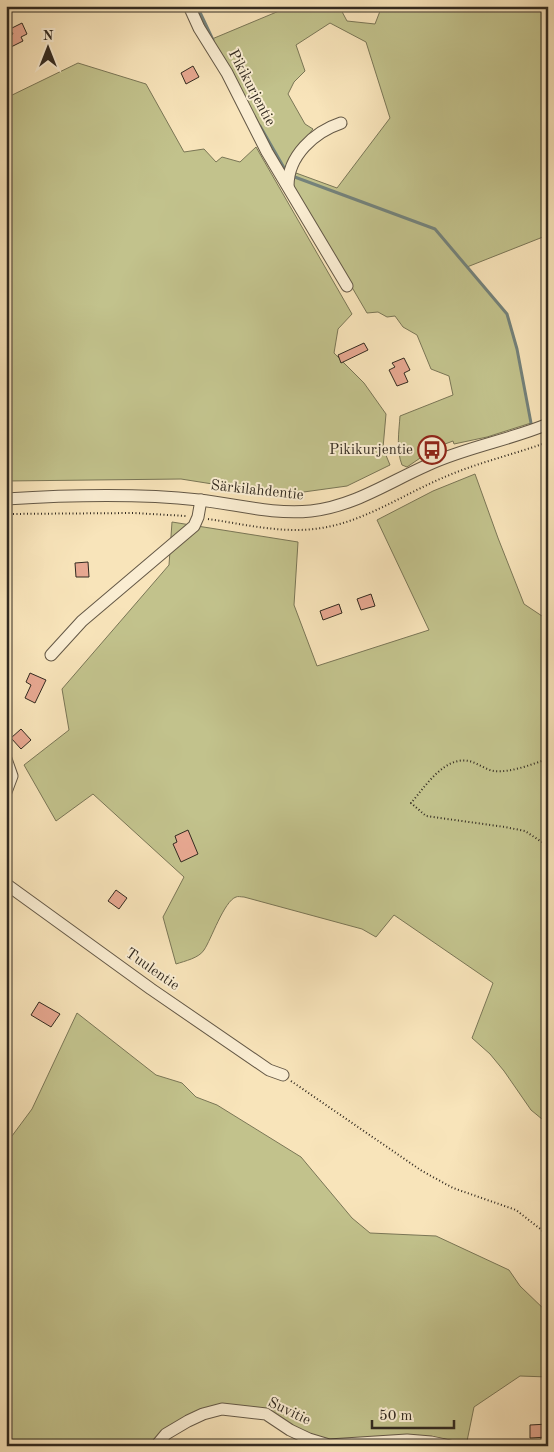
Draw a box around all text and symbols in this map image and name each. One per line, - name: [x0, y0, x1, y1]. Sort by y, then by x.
- north arrow: [22, 22, 72, 72]
- text: N: [43, 29, 54, 43]
- street label: Pikikurjentie: [225, 47, 277, 129]
- bus stop icon: Pikikurjentie: [417, 435, 447, 465]
- place label: Pikikurjentie: [329, 443, 413, 458]
- street label: Särkilahdentie: [210, 479, 304, 503]
- street label: Tuulentie: [122, 946, 182, 994]
- street label: Suvitie: [265, 1395, 313, 1429]
- scale bar: [372, 1397, 454, 1429]
- text: 50 m: [379, 1409, 413, 1424]

